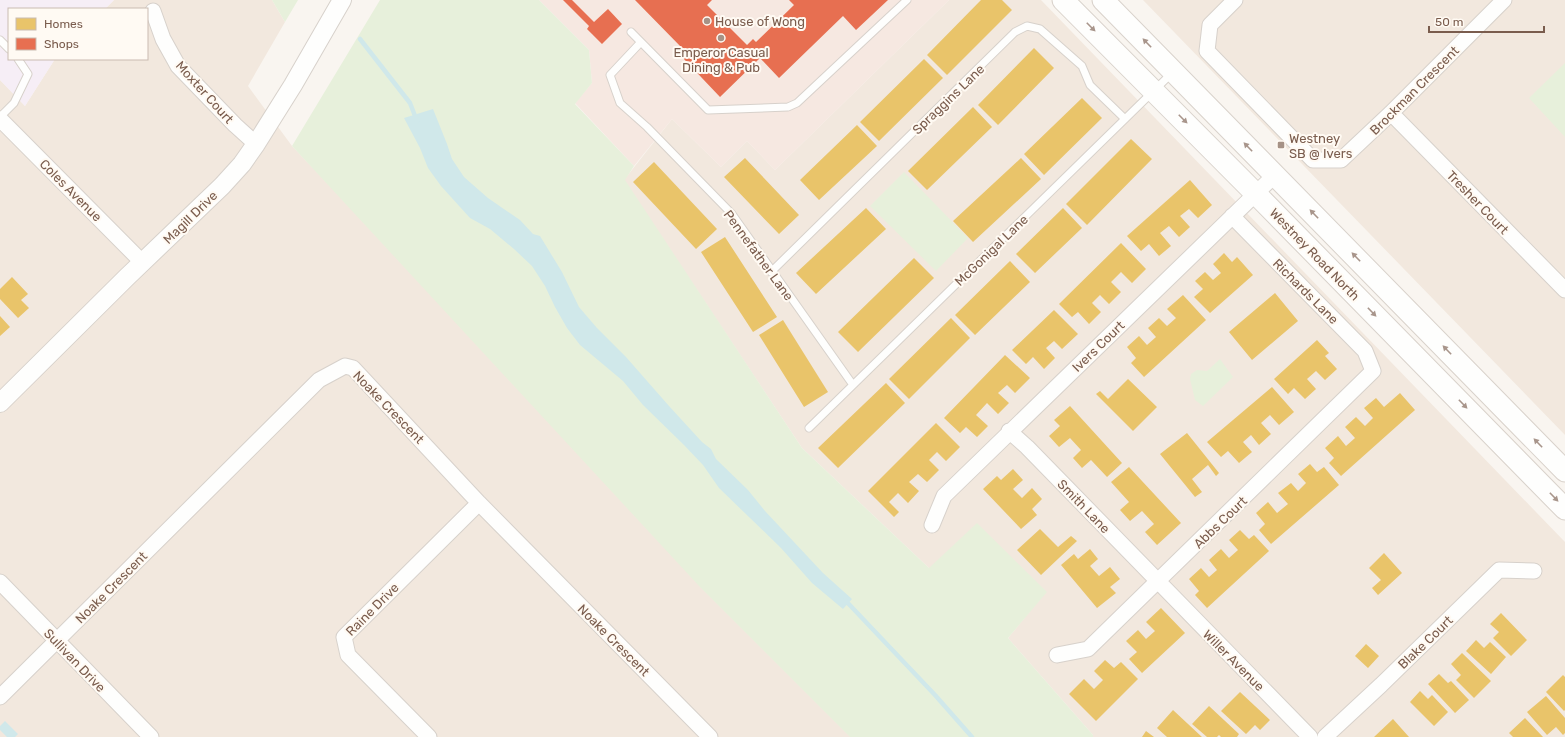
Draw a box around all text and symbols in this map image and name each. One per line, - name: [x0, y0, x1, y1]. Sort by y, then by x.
- legend: [8, 8, 148, 60]
- scale bar: [1429, 8, 1544, 34]
- place label: House of Wong: [715, 14, 805, 30]
- text: 50 m: [1435, 15, 1463, 29]
- marker: House of Wong: [702, 16, 712, 26]
- text: Homes: [44, 17, 83, 31]
- one-way arrow: [1086, 23, 1096, 32]
- marker: Emperor Casual Dining & Pub: [716, 33, 726, 43]
- text: Shops: [44, 37, 79, 51]
- one-way arrow: [1142, 38, 1152, 48]
- street label: Brockman Crescent: [1367, 43, 1462, 138]
- place label: Emperor Casual Dining & Pub: [673, 45, 769, 76]
- street label: Moxter Court: [173, 58, 237, 127]
- street label: Spraggins Lane: [909, 61, 988, 138]
- one-way arrow: [1178, 114, 1187, 124]
- place label: Westney SB @ Ivers: [1289, 131, 1353, 161]
- marker: Westney SB @ Ivers: [1276, 140, 1286, 150]
- one-way arrow: [1243, 142, 1253, 152]
- street label: Coles Avenue: [37, 156, 105, 224]
- street label: Tresher Court: [1444, 168, 1512, 237]
- street label: Magill Drive: [160, 188, 221, 248]
- street label: Westney Road North: [1267, 205, 1363, 304]
- street label: Pennefather Lane: [721, 207, 796, 304]
- one-way arrow: [1309, 209, 1319, 219]
- street label: McGonigal Lane: [952, 212, 1032, 290]
- one-way arrow: [1351, 252, 1361, 262]
- street label: Richards Lane: [1270, 256, 1341, 327]
- one-way arrow: [1367, 307, 1377, 317]
- street label: Ivers Court: [1069, 318, 1127, 375]
- one-way arrow: [1442, 345, 1452, 355]
- street label: Noake Crescent: [350, 368, 427, 447]
- one-way arrow: [1458, 399, 1468, 409]
- one-way arrow: [1533, 438, 1543, 448]
- street label: Smith Lane: [1054, 476, 1113, 536]
- one-way arrow: [1549, 492, 1559, 502]
- street label: Abbs Court: [1191, 493, 1250, 551]
- street label: Noake Crescent: [72, 548, 150, 626]
- street label: Raine Drive: [343, 580, 402, 639]
- street label: Noake Crescent: [575, 601, 653, 679]
- street label: Blake Court: [1395, 613, 1456, 672]
- street label: Sullivan Drive: [41, 626, 108, 695]
- street label: Willer Avenue: [1200, 627, 1267, 694]

